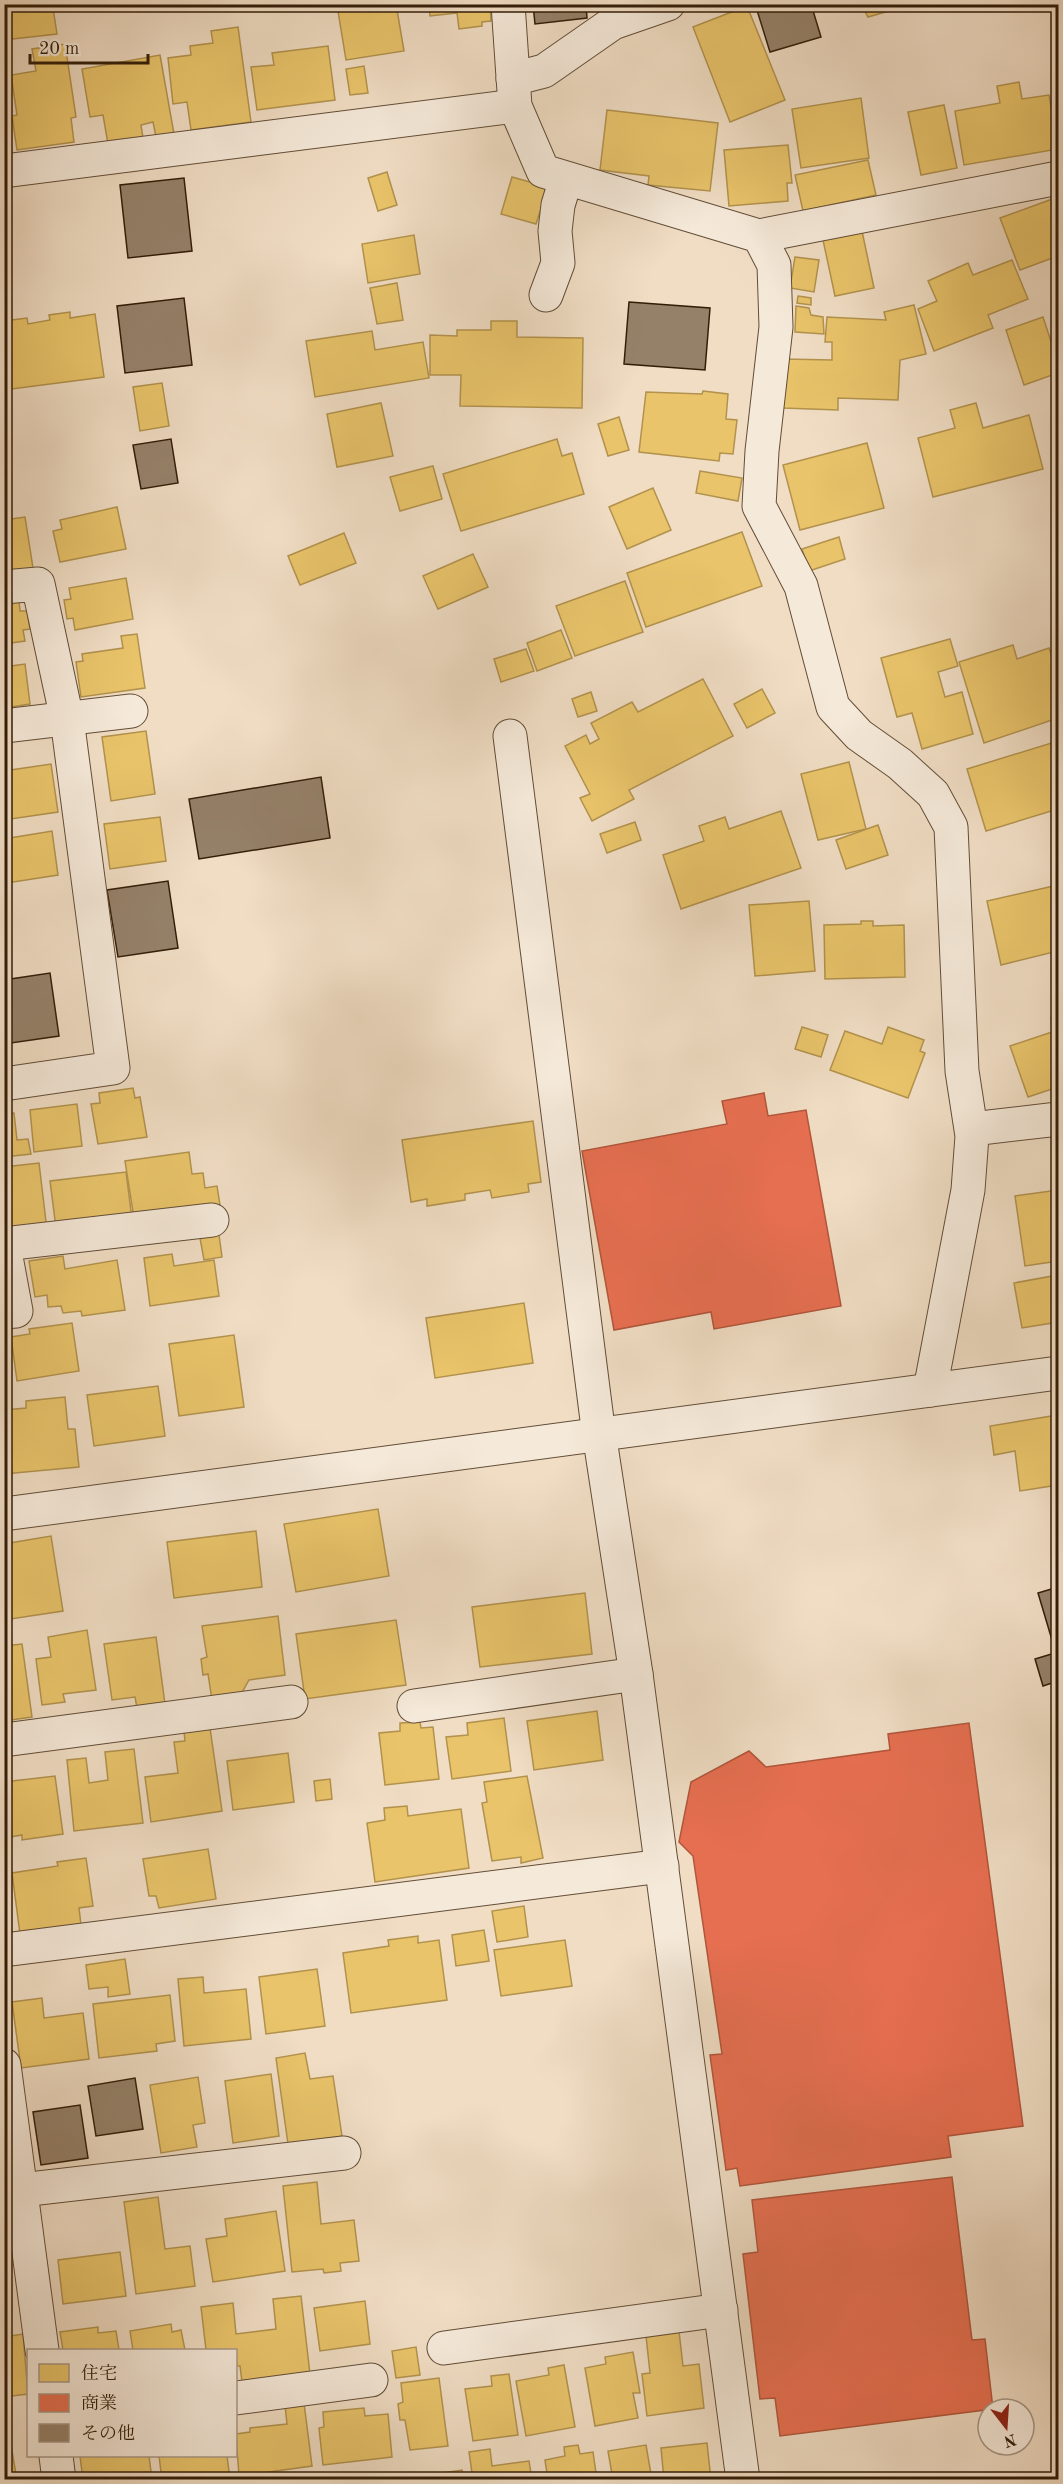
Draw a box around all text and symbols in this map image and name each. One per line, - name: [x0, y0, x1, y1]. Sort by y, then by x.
- scale bar: [30, 27, 148, 65]
- text: 20 m: [39, 40, 79, 58]
- legend: [27, 2349, 237, 2457]
- text: 住宅: [81, 2363, 117, 2383]
- text: 商業: [81, 2393, 117, 2413]
- north arrow: [976, 2397, 1036, 2457]
- text: その他: [81, 2424, 135, 2443]
- text: N: [1001, 2430, 1018, 2449]

